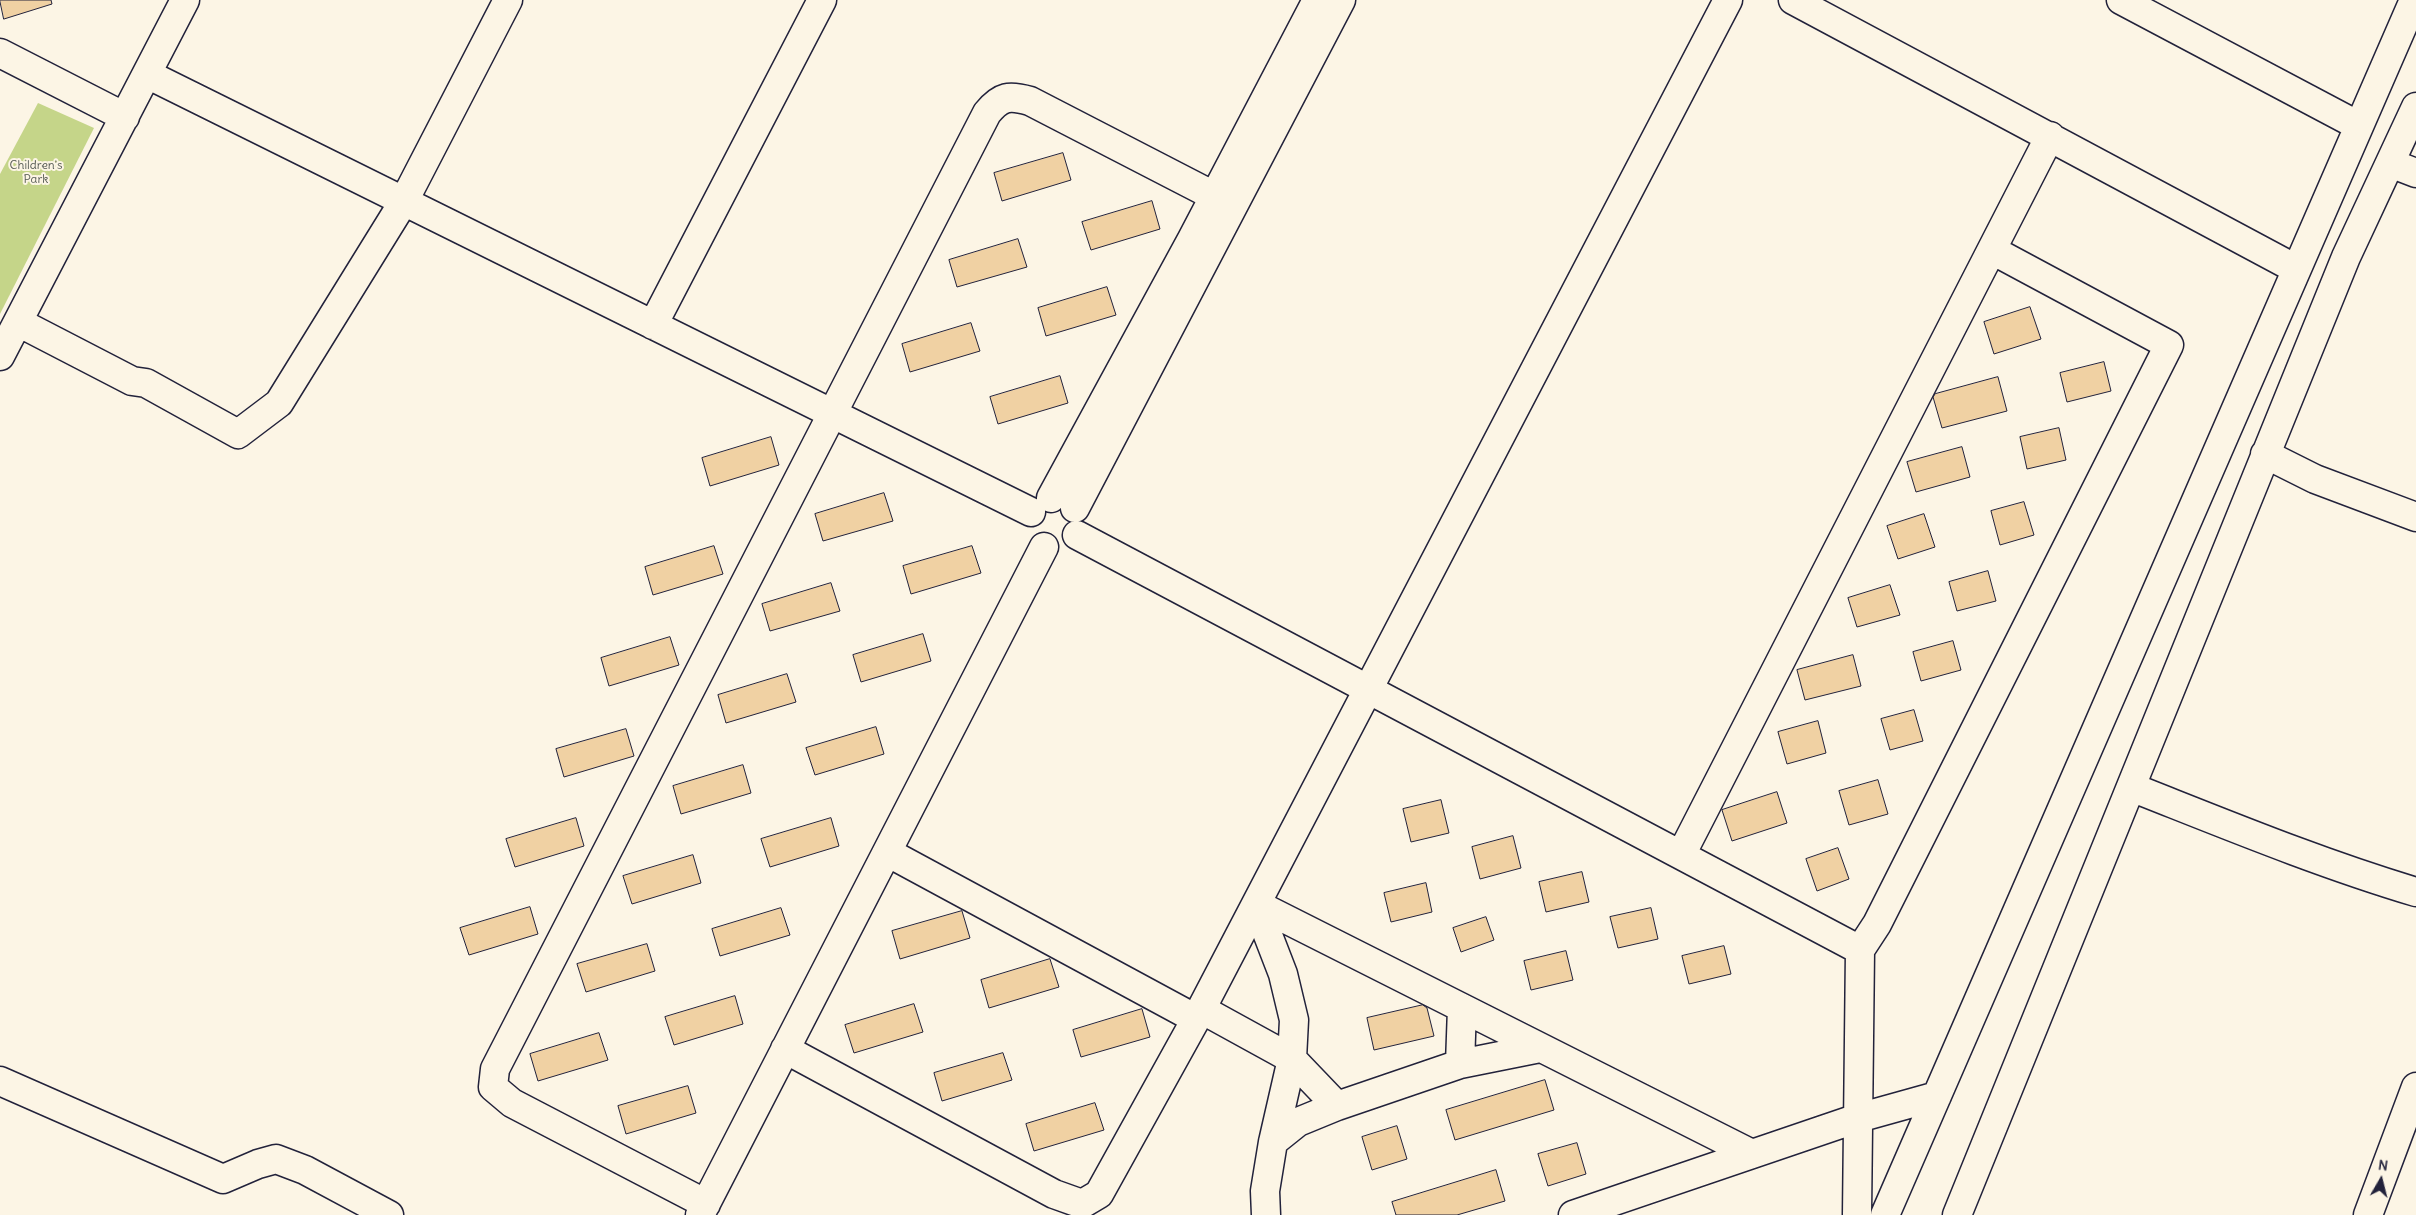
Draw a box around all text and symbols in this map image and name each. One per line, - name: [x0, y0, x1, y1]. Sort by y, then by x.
- park label: Children's Park: [10, 159, 62, 187]
- north arrow: [2356, 1155, 2406, 1205]
- text: N: [2377, 1156, 2389, 1175]

